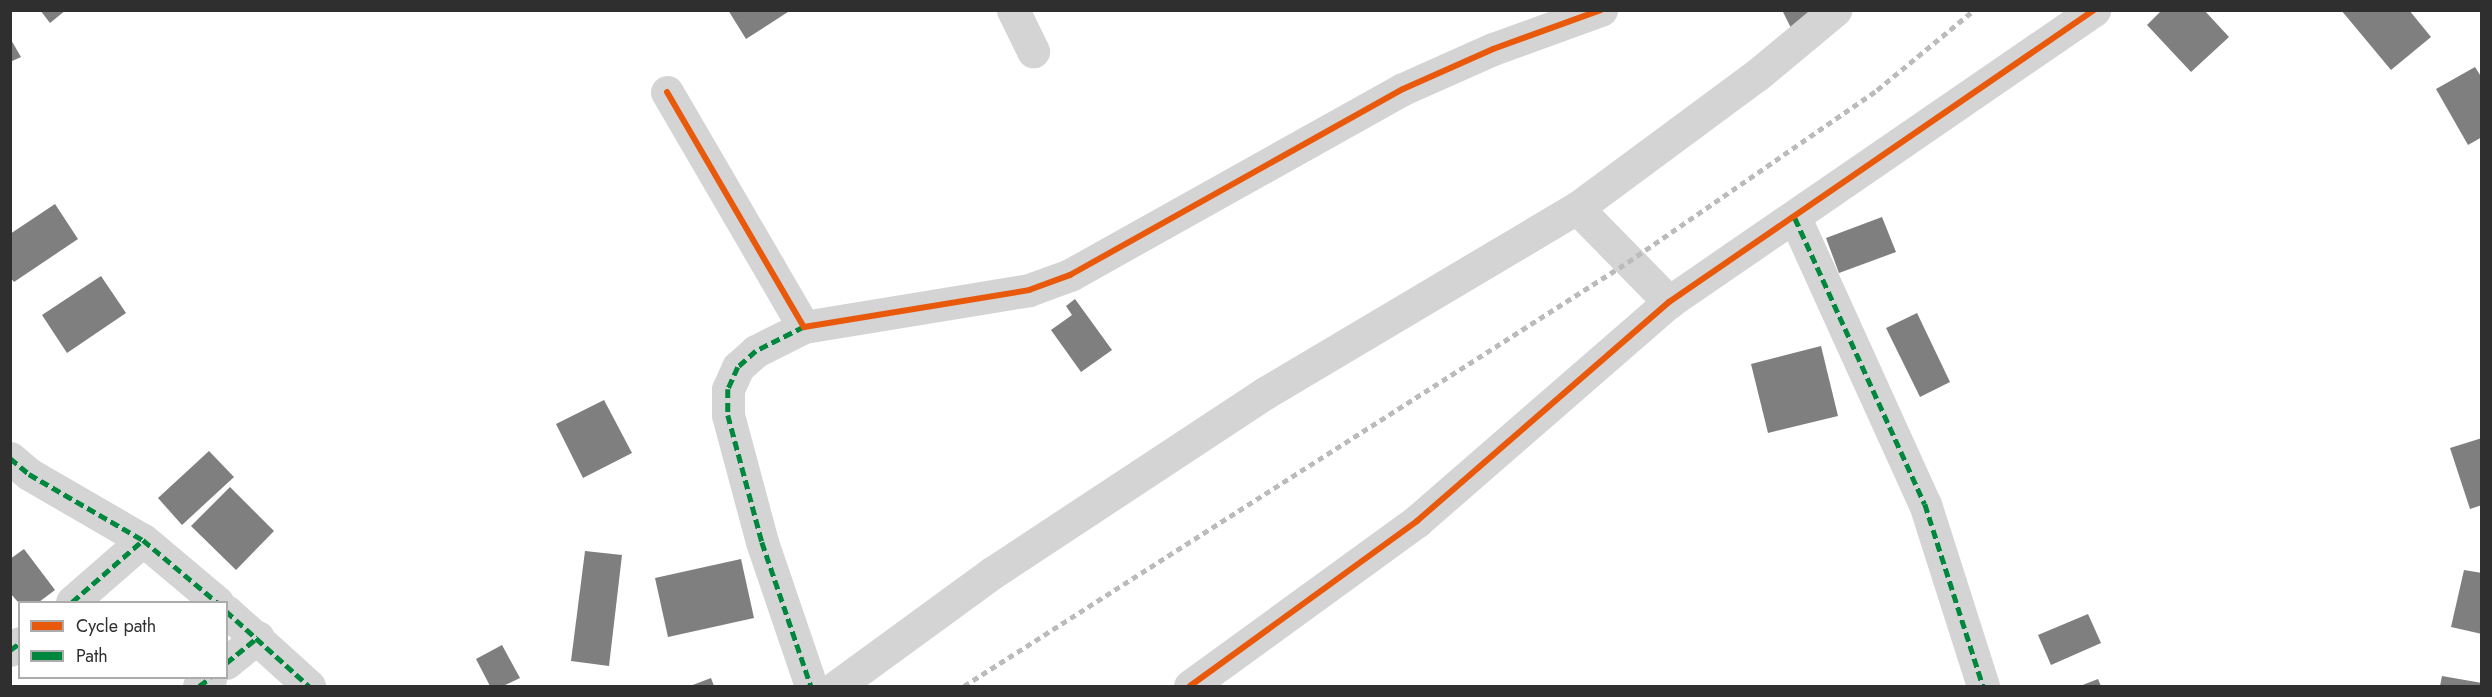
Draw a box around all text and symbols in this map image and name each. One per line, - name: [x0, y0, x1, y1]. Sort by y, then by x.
- legend: [18, 601, 228, 679]
- text: Cycle path: [76, 613, 156, 639]
- text: Path: [76, 643, 108, 669]

